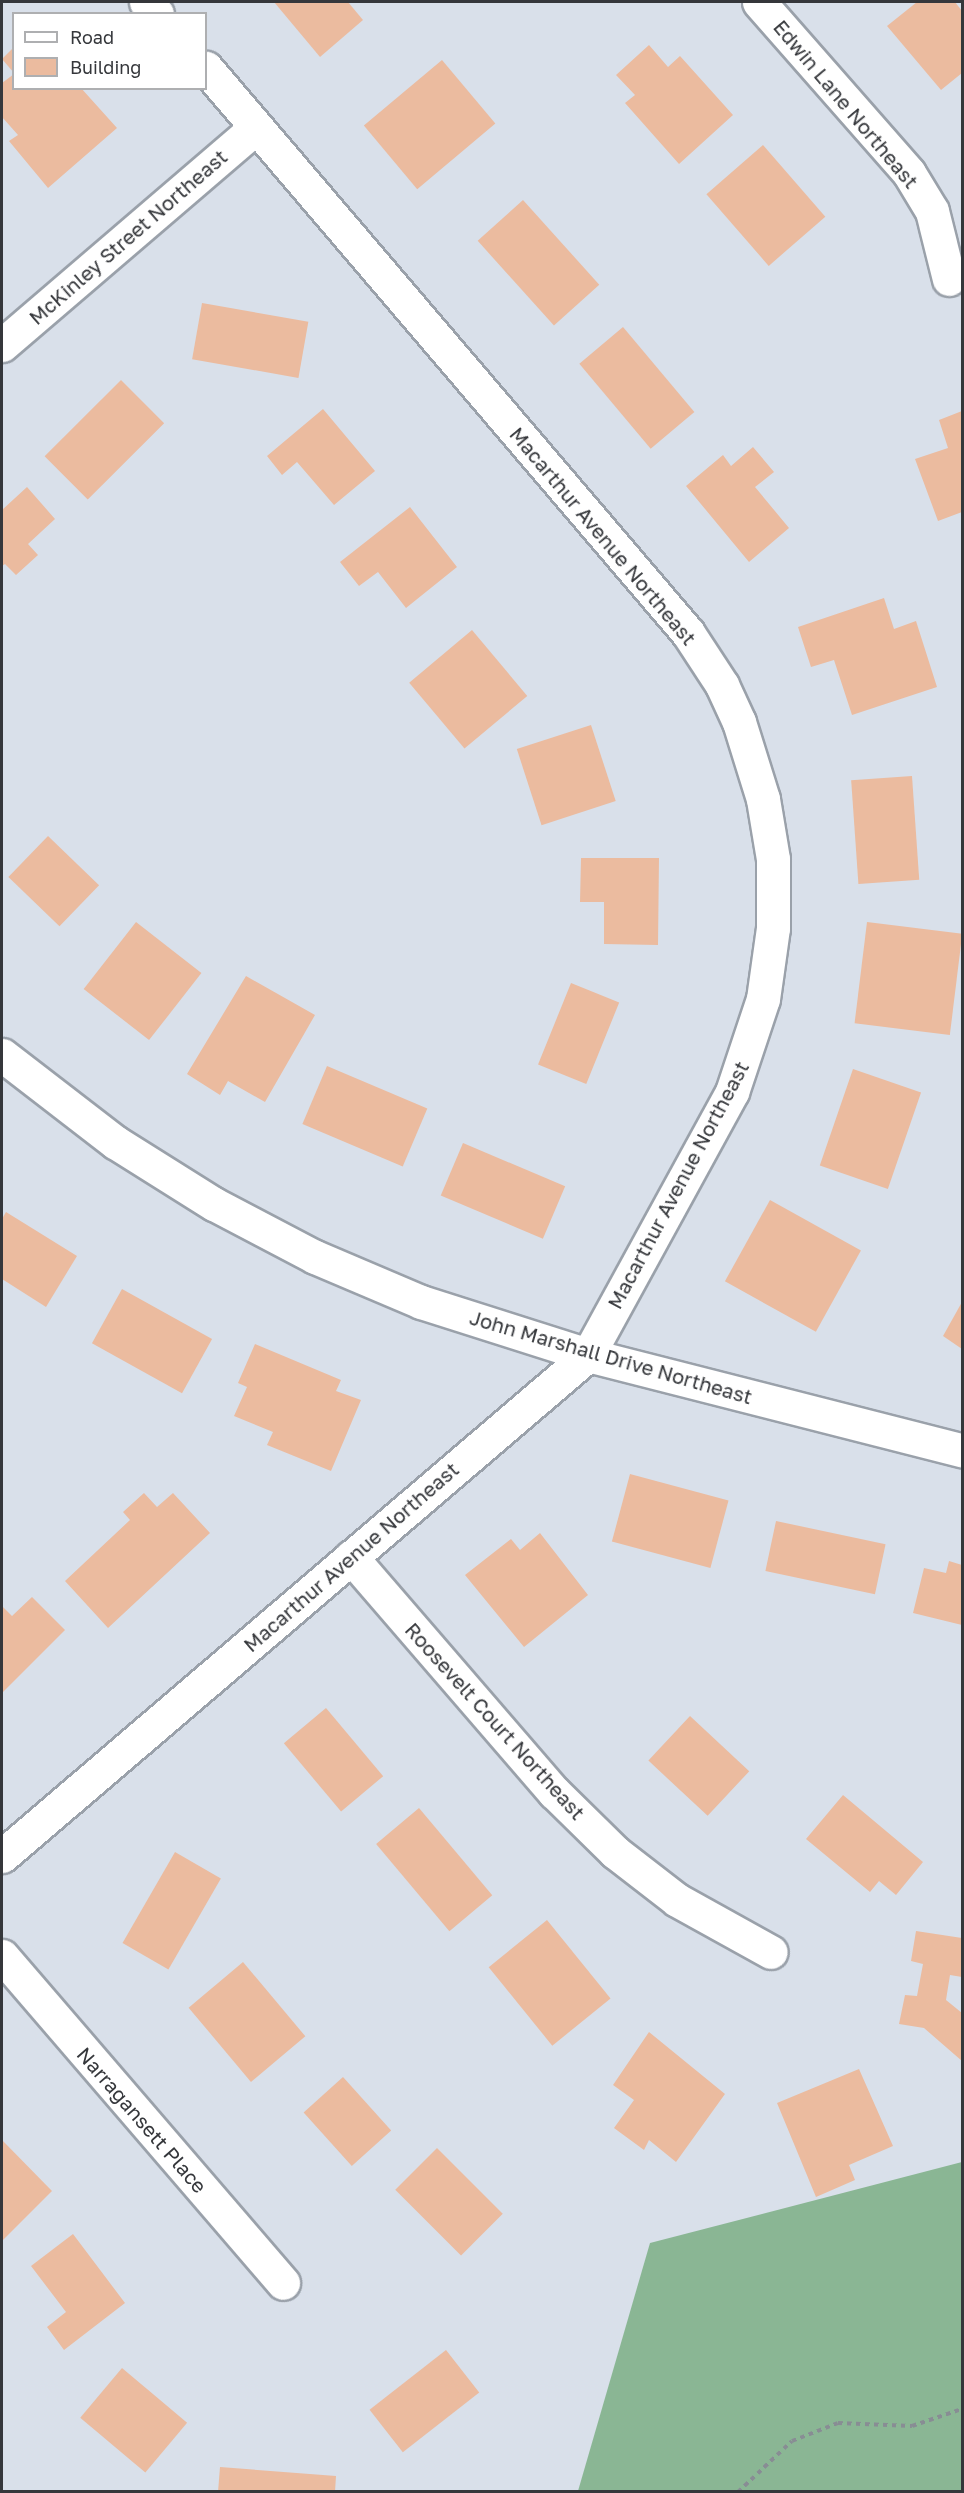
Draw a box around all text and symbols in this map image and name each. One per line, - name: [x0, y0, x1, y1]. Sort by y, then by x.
- legend: [12, 12, 207, 90]
- street label: Edwin Lane Northeast: [769, 15, 923, 193]
- text: Road: [70, 26, 114, 48]
- text: Building: [70, 56, 141, 78]
- street label: McKinley Street Northeast: [24, 144, 232, 330]
- street label: Macarthur Avenue Northeast: [505, 422, 701, 650]
- street label: Macarthur Avenue Northeast: [602, 1057, 754, 1313]
- street label: John Marshall Drive Northeast: [467, 1305, 755, 1409]
- street label: Macarthur Avenue Northeast: [239, 1457, 463, 1657]
- street label: Roosevelt Court Northeast: [400, 1618, 590, 1824]
- street label: Narragansett Place: [72, 2042, 212, 2198]

